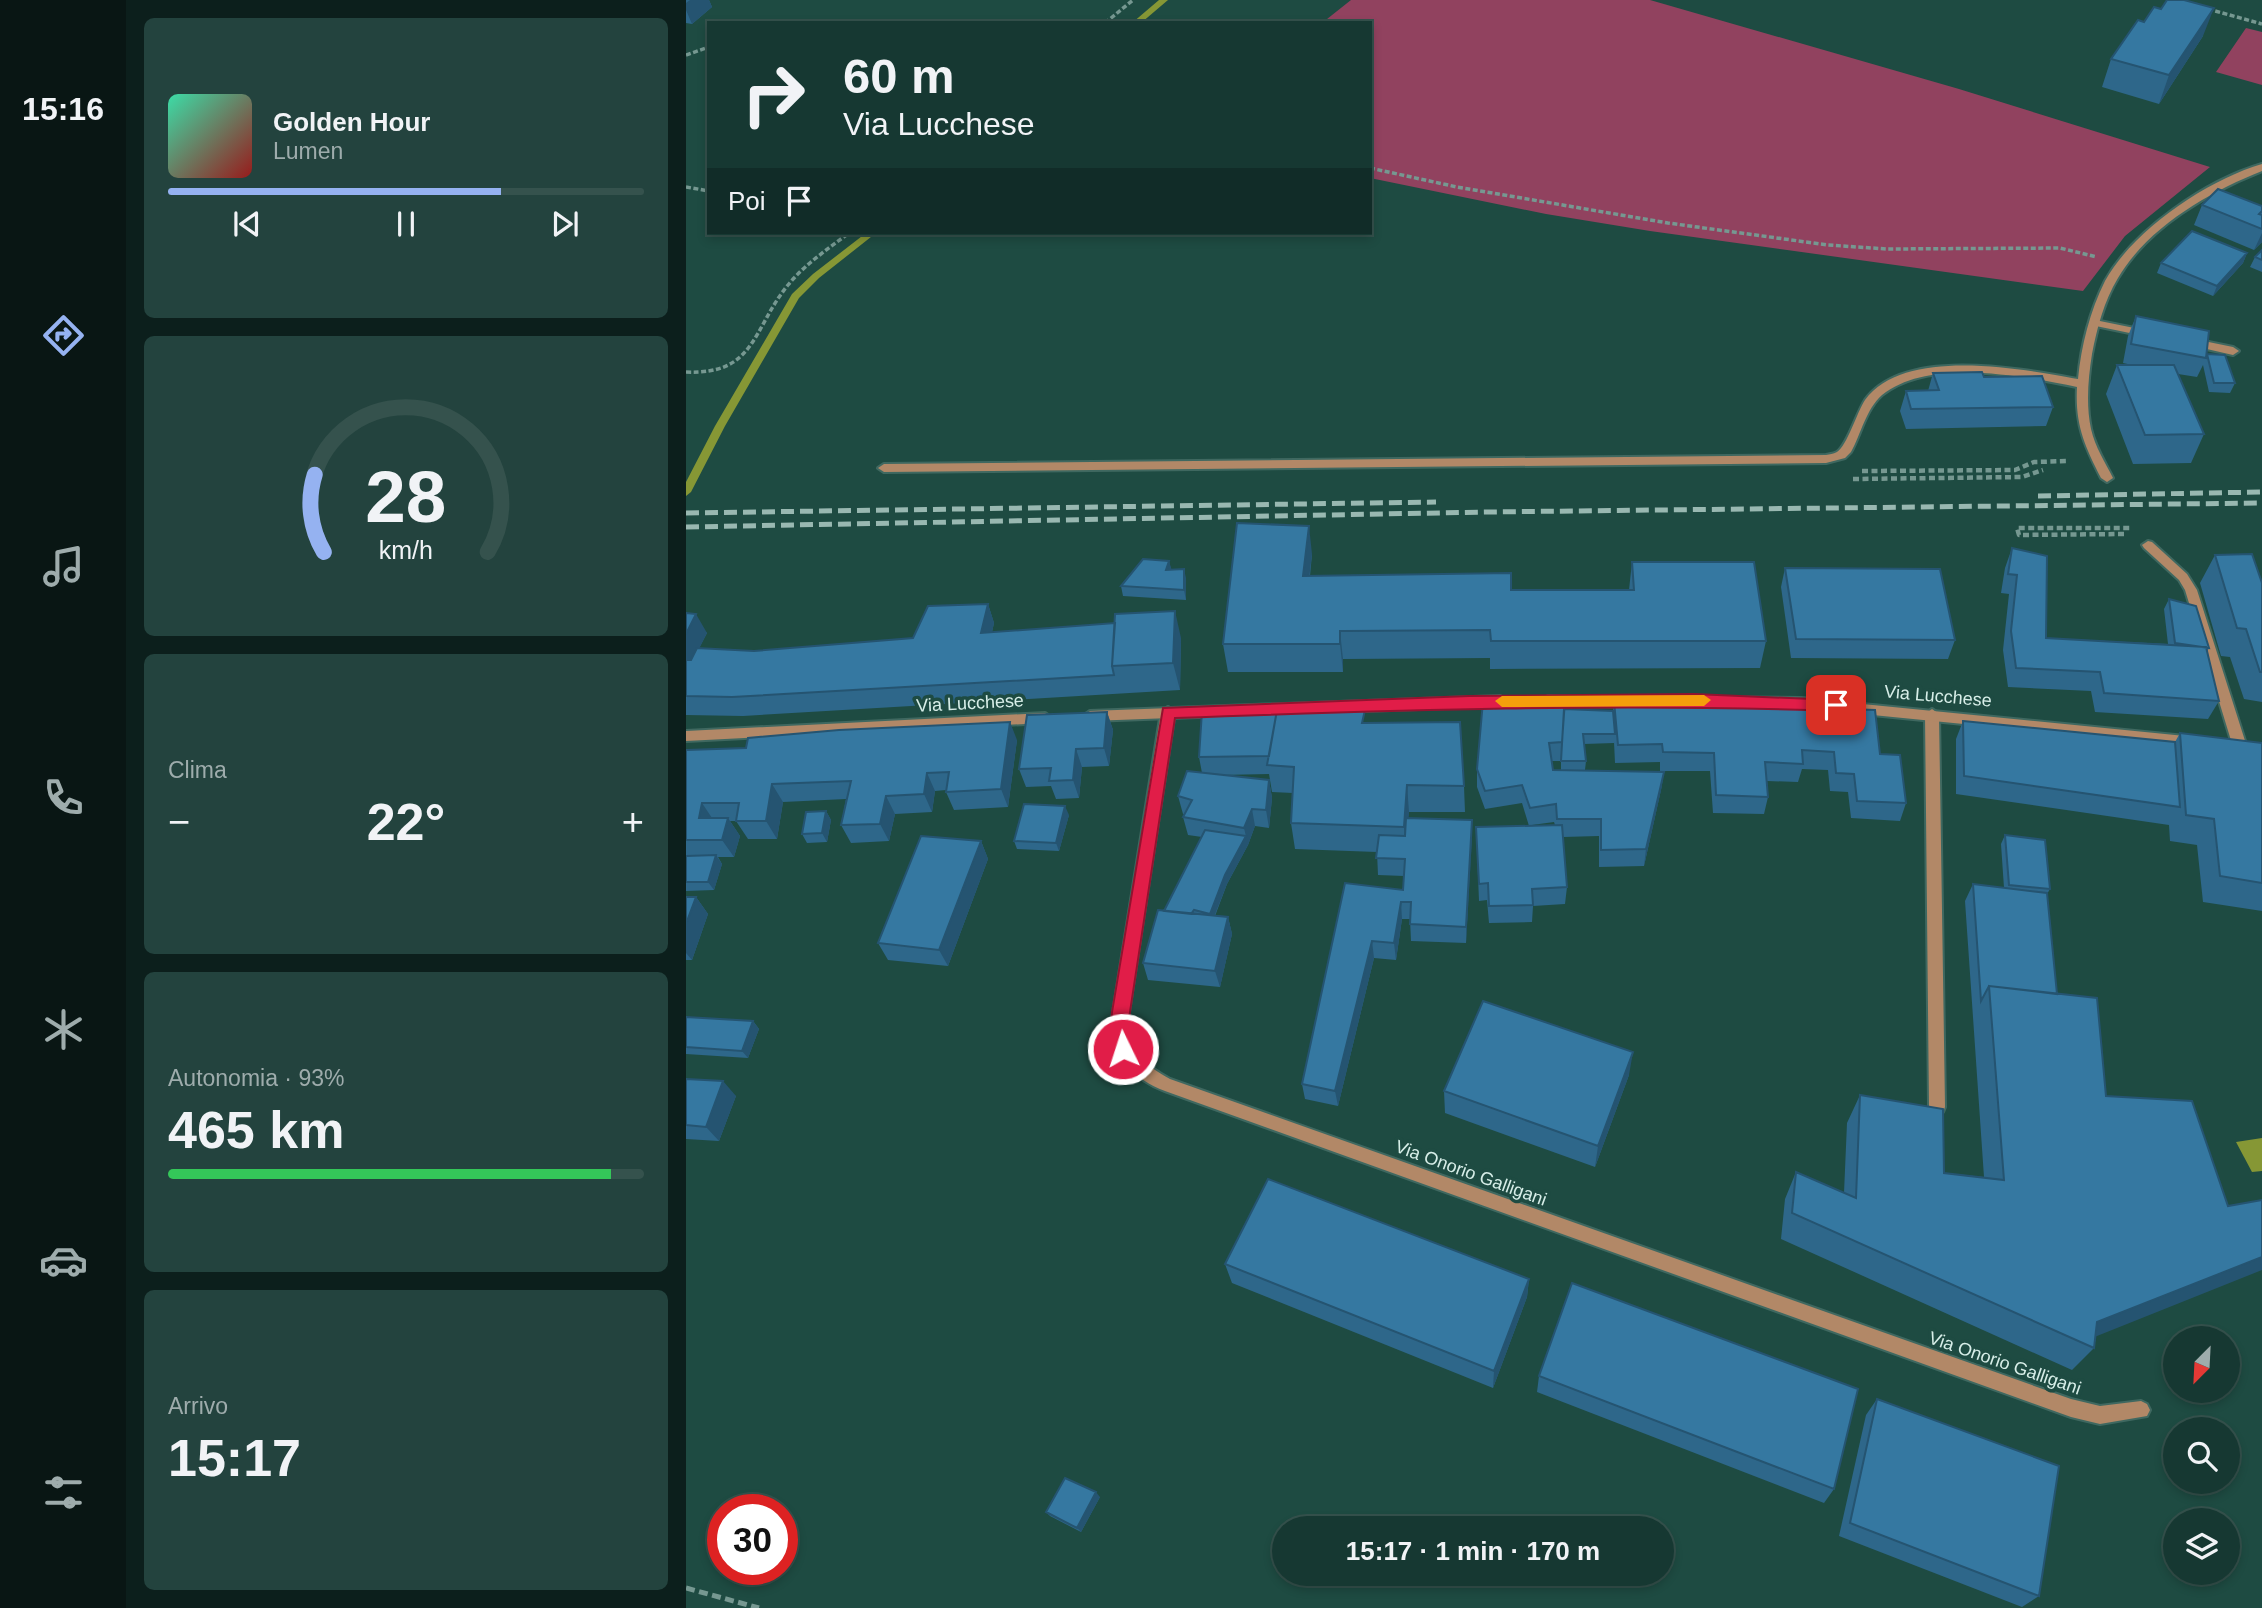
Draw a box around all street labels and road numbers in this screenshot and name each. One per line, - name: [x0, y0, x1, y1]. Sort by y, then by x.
- street label: Via Lucchese: [1883, 681, 1993, 711]
- street label: Via Lucchese: [916, 690, 1024, 716]
- street label: Via Onorio Galligani: [1393, 1136, 1549, 1210]
- street label: Via Onorio Galligani: [1926, 1328, 2084, 1398]

